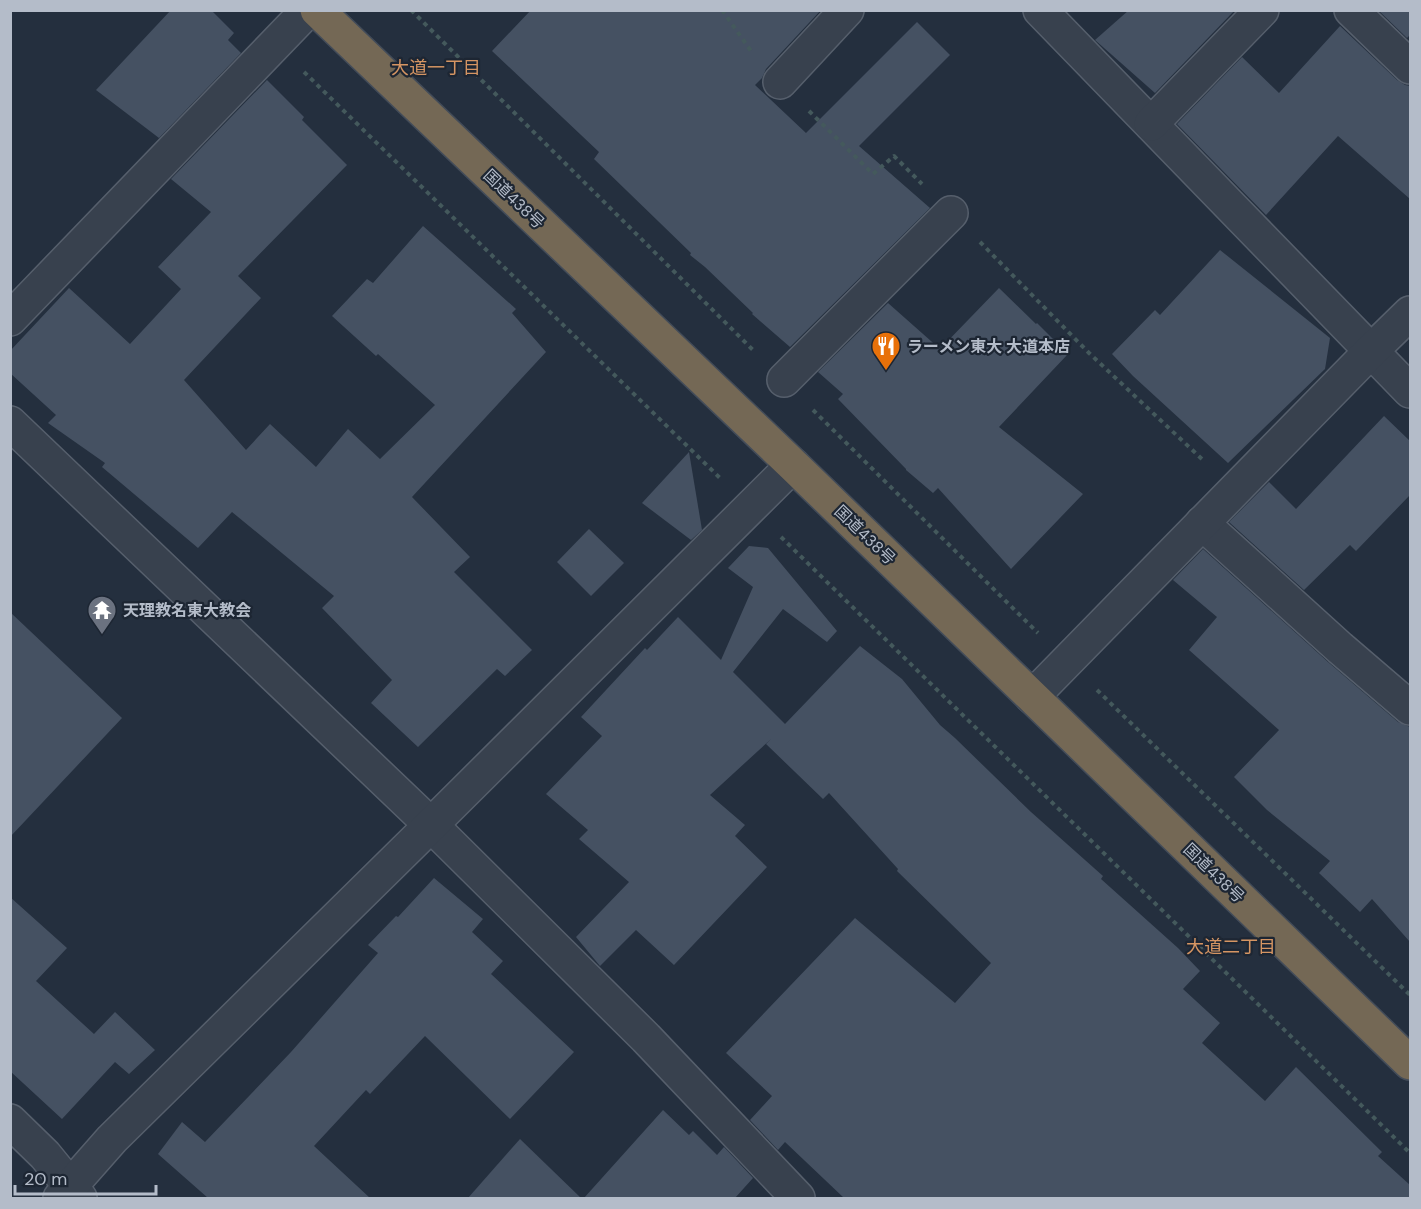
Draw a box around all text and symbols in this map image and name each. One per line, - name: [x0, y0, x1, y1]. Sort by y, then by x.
- district label: 大道一丁目: [391, 56, 481, 80]
- street label: 国道438号: [479, 165, 549, 233]
- restaurant icon: ラーメン東大 大道本店: [870, 330, 902, 372]
- place label: ラーメン東大 大道本店: [907, 336, 1070, 357]
- street label: 国道438号: [830, 501, 900, 569]
- temple icon: 天理教名東大教会: [86, 594, 118, 636]
- place label: 天理教名東大教会: [123, 600, 251, 621]
- street label: 国道438号: [1179, 839, 1249, 907]
- district label: 大道二丁目: [1186, 935, 1276, 959]
- scale bar: [15, 1158, 156, 1196]
- text: 20 m: [24, 1167, 67, 1191]

